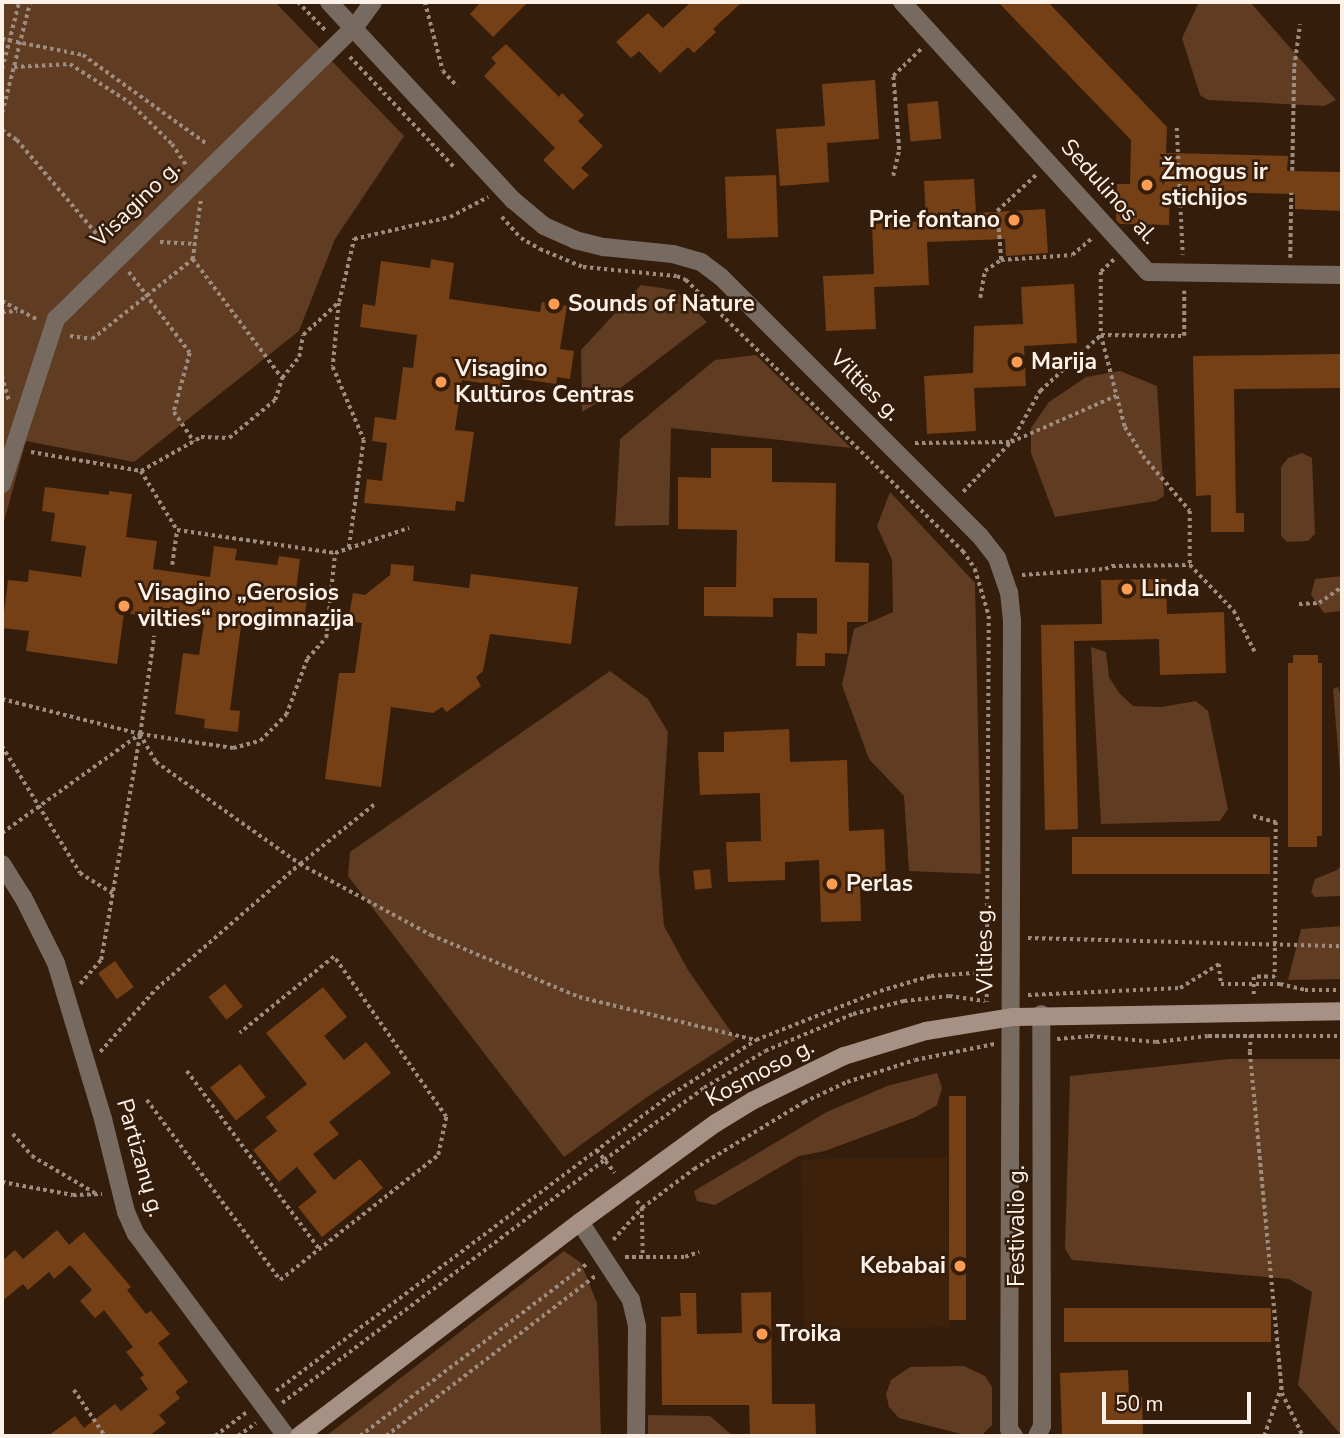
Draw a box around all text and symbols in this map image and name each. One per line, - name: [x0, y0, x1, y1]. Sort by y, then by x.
- street label: Sedulinos al.: [1055, 134, 1163, 250]
- street label: Visagino g.: [86, 155, 186, 253]
- place label: Žmogus ir stichijos: [1161, 158, 1268, 212]
- marker: Žmogus ir stichijos: [1139, 177, 1155, 193]
- place label: Prie fontano: [869, 206, 1000, 234]
- marker: Prie fontano: [1006, 212, 1022, 228]
- place label: Sounds of Nature: [568, 290, 755, 318]
- marker: Sounds of Nature: [546, 296, 562, 312]
- street label: Vilties g.: [824, 345, 906, 427]
- place label: Marija: [1031, 348, 1097, 376]
- marker: Marija: [1009, 354, 1025, 370]
- place label: Visagino Kultūros Centras: [455, 355, 634, 409]
- marker: Visagino Kultūros Centras: [433, 374, 449, 390]
- place label: Linda: [1141, 575, 1200, 603]
- place label: Visagino „Gerosios vilties“ progimnazija: [138, 579, 354, 633]
- marker: Linda: [1119, 581, 1135, 597]
- marker: Visagino „Gerosios vilties“ progimnazija: [116, 598, 132, 614]
- place label: Perlas: [846, 870, 913, 898]
- marker: Perlas: [824, 876, 840, 892]
- street label: Vilties g.: [970, 904, 1000, 994]
- street label: Kosmoso g.: [701, 1033, 819, 1113]
- street label: Partizanų g.: [110, 1096, 170, 1220]
- street label: Festivalio g.: [1003, 1165, 1031, 1287]
- place label: Kebabai: [860, 1252, 946, 1280]
- marker: Kebabai: [952, 1258, 968, 1274]
- place label: Troika: [776, 1320, 841, 1348]
- marker: Troika: [754, 1326, 770, 1342]
- scale bar: [1106, 1378, 1255, 1422]
- text: 50 m: [1115, 1390, 1164, 1418]

